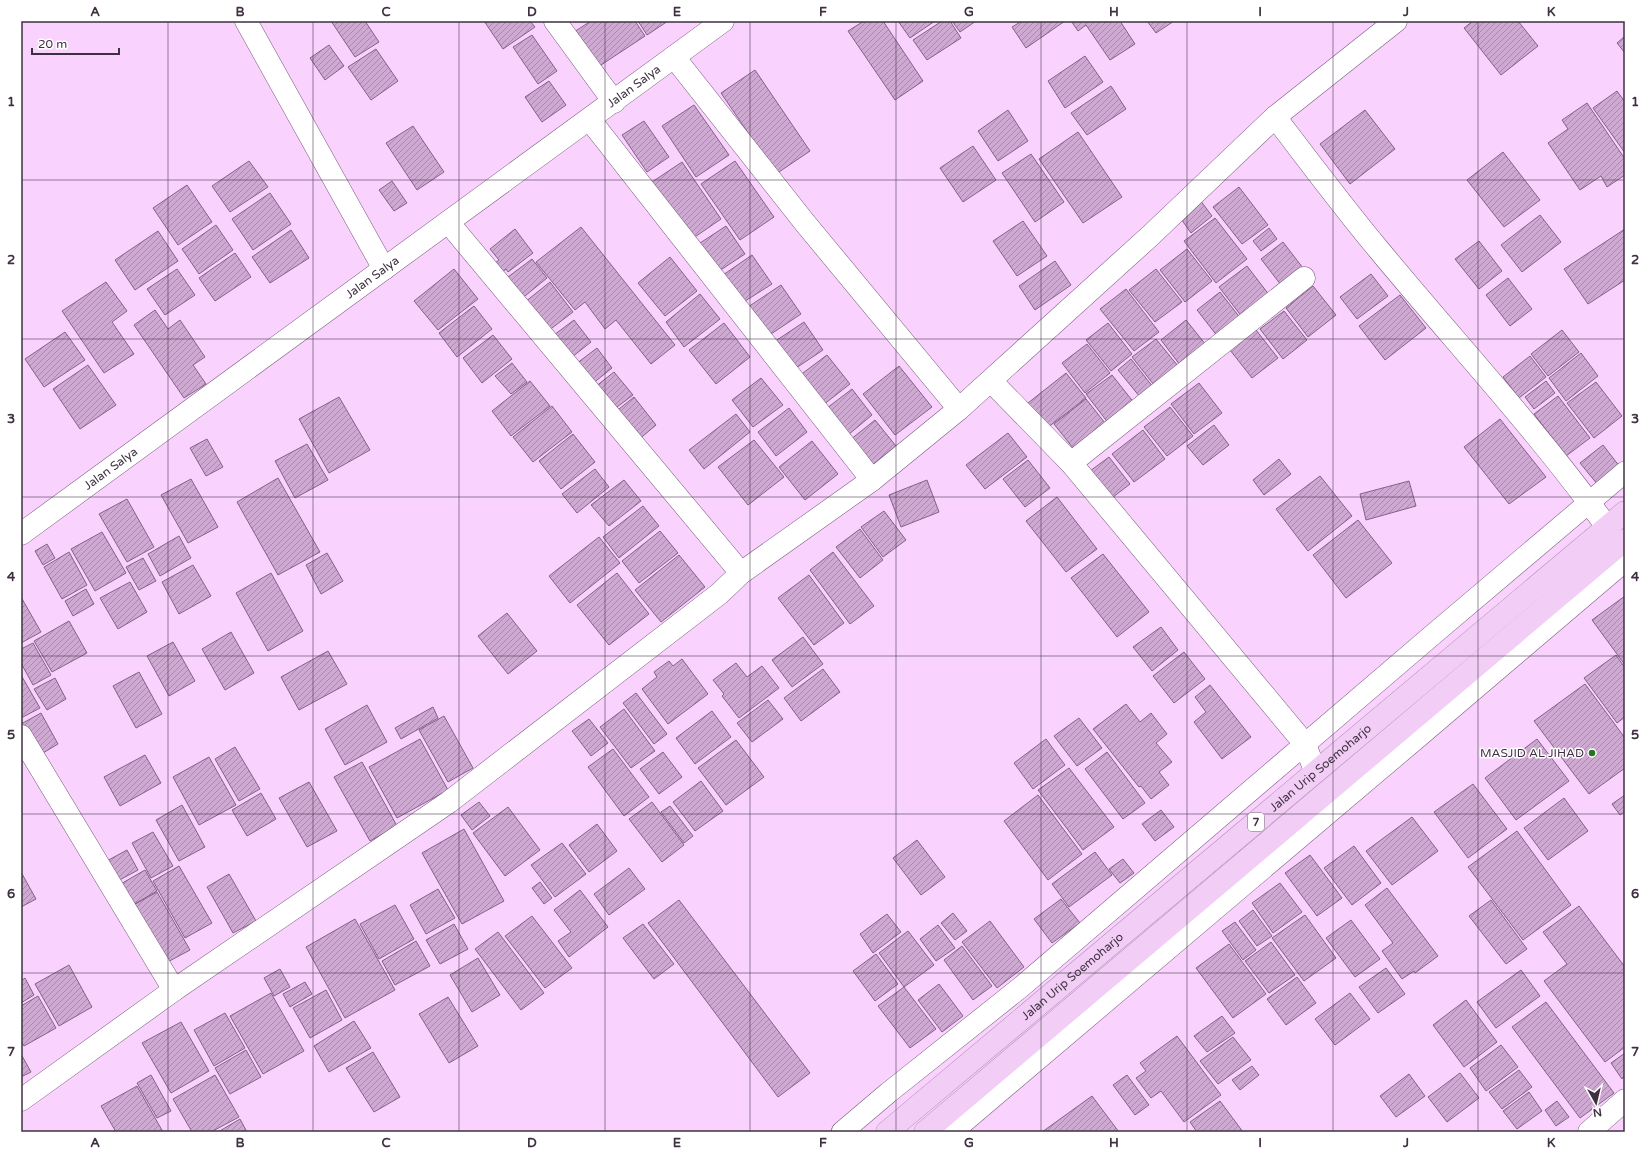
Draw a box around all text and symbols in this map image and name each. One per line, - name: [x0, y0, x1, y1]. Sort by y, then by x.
- text: A: [90, 4, 100, 20]
- text: B: [235, 4, 245, 20]
- text: C: [381, 4, 391, 20]
- text: D: [527, 4, 537, 20]
- text: E: [673, 4, 681, 20]
- text: F: [819, 4, 827, 20]
- text: G: [964, 4, 974, 20]
- text: H: [1109, 4, 1119, 20]
- text: I: [1258, 4, 1262, 20]
- text: J: [1402, 4, 1409, 20]
- text: K: [1547, 4, 1556, 20]
- scale bar: [32, 30, 119, 56]
- text: 20 m: [38, 37, 67, 51]
- street label: Jalan Salya: [604, 62, 663, 110]
- text: 1: [7, 94, 15, 110]
- text: 1: [1631, 94, 1639, 110]
- text: 2: [7, 252, 15, 268]
- text: 2: [1631, 252, 1639, 268]
- street label: Jalan Salya: [343, 253, 402, 302]
- text: 3: [7, 411, 15, 427]
- text: 3: [1631, 411, 1639, 427]
- street label: Jalan Salya: [81, 444, 140, 493]
- text: 4: [7, 569, 16, 585]
- text: 4: [1631, 569, 1640, 585]
- street label: Jalan Urip Soemoharjo: [1267, 721, 1374, 815]
- text: 5: [7, 727, 15, 743]
- text: 5: [1631, 727, 1639, 743]
- place label: MASJID AL JIHAD: [1480, 746, 1584, 760]
- marker: MASJID AL JIHAD: [1587, 748, 1597, 758]
- road number: 7: [1248, 813, 1264, 831]
- text: 6: [7, 886, 15, 902]
- text: 6: [1631, 886, 1639, 902]
- street label: Jalan Urip Soemoharjo: [1019, 930, 1126, 1023]
- text: 7: [7, 1044, 15, 1060]
- text: 7: [1631, 1044, 1639, 1060]
- north arrow: [1576, 1083, 1616, 1123]
- text: N: [1592, 1105, 1603, 1119]
- text: A: [90, 1135, 100, 1151]
- text: B: [235, 1135, 245, 1151]
- text: C: [381, 1135, 391, 1151]
- text: D: [527, 1135, 537, 1151]
- text: E: [673, 1135, 681, 1151]
- text: F: [819, 1135, 827, 1151]
- text: G: [964, 1135, 974, 1151]
- text: H: [1109, 1135, 1119, 1151]
- text: I: [1258, 1135, 1262, 1151]
- text: J: [1402, 1135, 1409, 1151]
- text: K: [1547, 1135, 1556, 1151]

